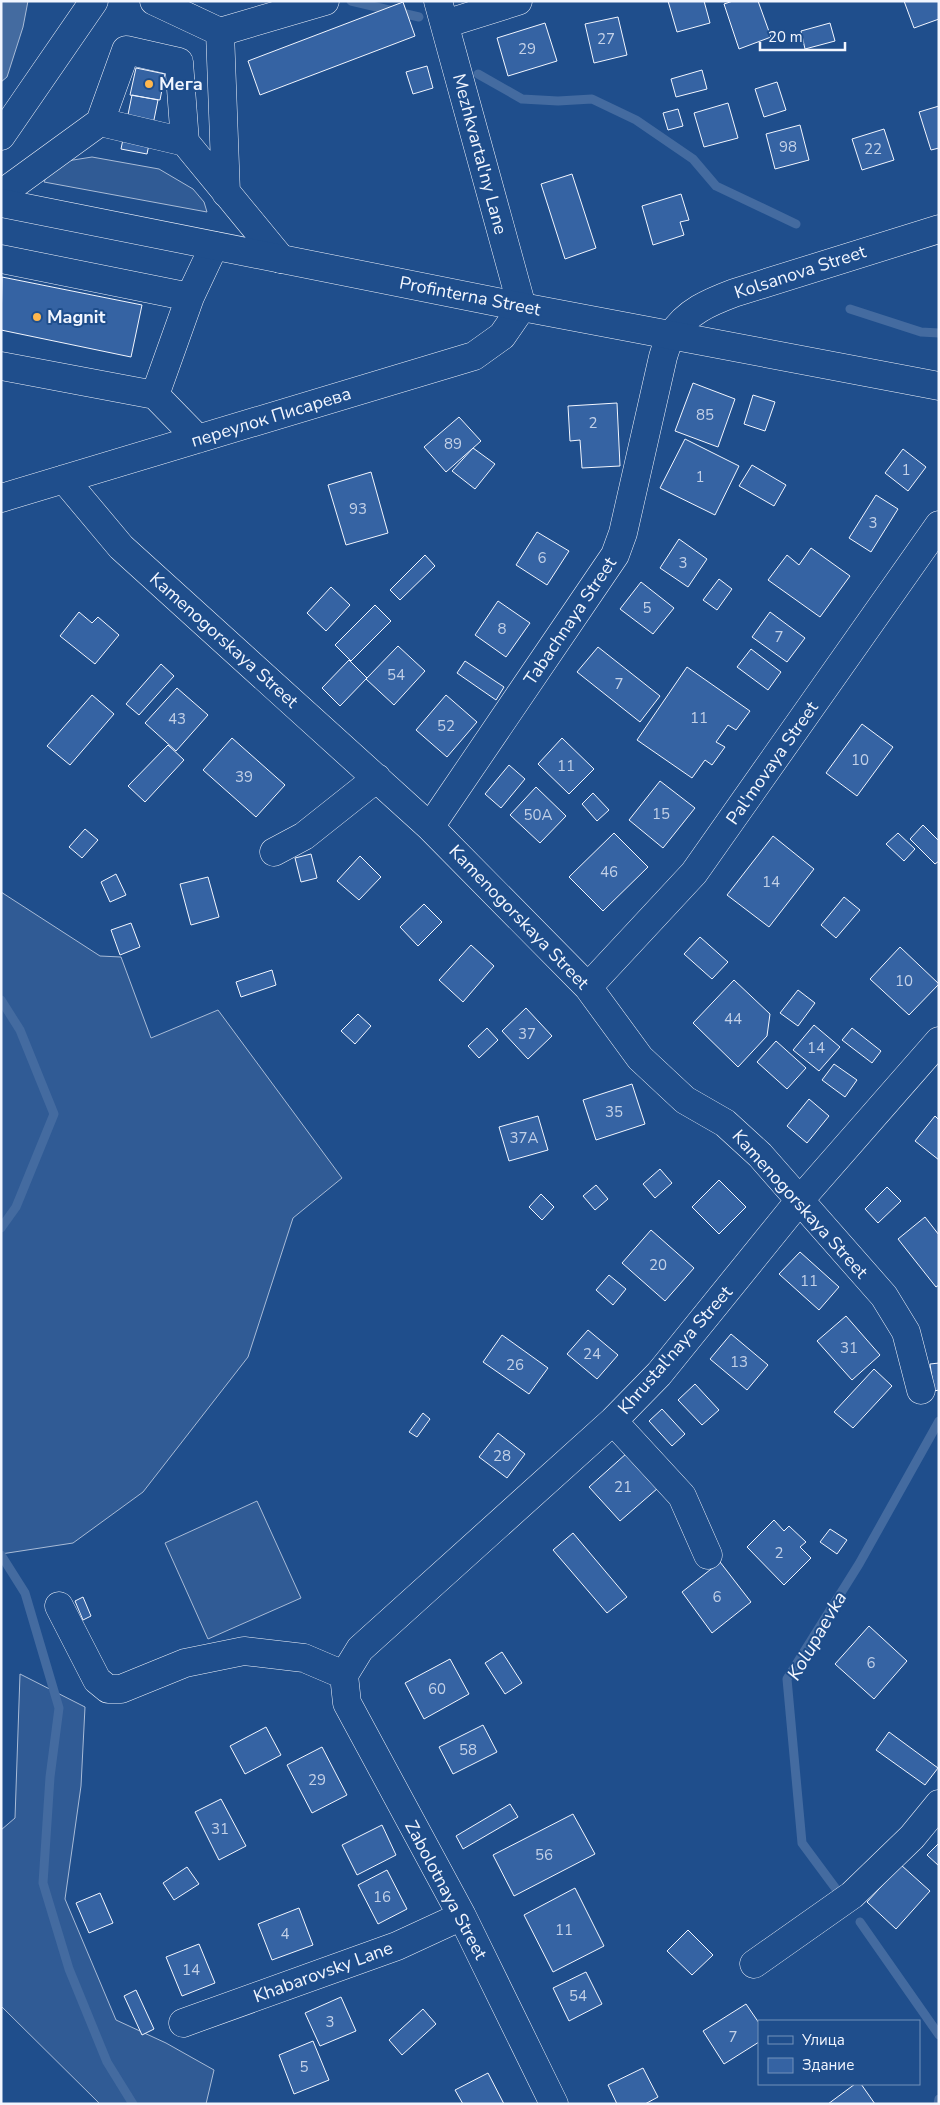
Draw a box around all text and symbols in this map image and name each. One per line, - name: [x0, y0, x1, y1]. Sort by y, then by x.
- scale bar: [760, 20, 845, 52]
- text: 20 m: [768, 27, 803, 47]
- house number: 27: [597, 29, 615, 49]
- house number: 29: [518, 39, 536, 59]
- street label: Mezhkvartal'ny Lane: [447, 71, 513, 237]
- place label: Мега: [159, 72, 203, 96]
- marker: Мега: [143, 78, 155, 90]
- house number: 98: [779, 137, 797, 157]
- house number: 22: [864, 139, 882, 159]
- street label: Kolsanova Street: [731, 239, 869, 305]
- street label: Profinterna Street: [397, 271, 543, 322]
- place label: Magnit: [47, 305, 105, 329]
- marker: Magnit: [31, 311, 43, 323]
- street label: переулок Писарева: [188, 381, 354, 453]
- house number: 85: [696, 405, 714, 425]
- house number: 2: [588, 413, 598, 433]
- house number: 89: [444, 434, 462, 454]
- house number: 1: [901, 460, 911, 480]
- house number: 1: [695, 467, 705, 487]
- house number: 93: [349, 499, 367, 519]
- house number: 3: [868, 513, 878, 533]
- house number: 6: [537, 548, 547, 568]
- street label: Tabachnaya Street: [518, 552, 622, 690]
- house number: 3: [678, 553, 688, 573]
- street label: Kamenogorskaya Street: [145, 567, 304, 714]
- house number: 5: [642, 598, 652, 618]
- house number: 8: [497, 619, 507, 639]
- house number: 7: [774, 627, 784, 647]
- house number: 54: [387, 665, 405, 685]
- house number: 7: [614, 674, 624, 694]
- street label: Pal'movaya Street: [720, 696, 824, 829]
- house number: 11: [690, 708, 708, 728]
- house number: 43: [168, 709, 186, 729]
- house number: 52: [437, 716, 455, 736]
- house number: 10: [851, 750, 869, 770]
- house number: 11: [557, 756, 575, 776]
- house number: 39: [235, 767, 253, 787]
- house number: 15: [652, 804, 670, 824]
- house number: 50А: [524, 805, 553, 825]
- street label: Kamenogorskaya Street: [444, 840, 595, 995]
- house number: 46: [600, 862, 618, 882]
- house number: 14: [762, 872, 780, 892]
- house number: 10: [895, 971, 913, 991]
- house number: 44: [724, 1009, 742, 1029]
- house number: 37: [518, 1024, 536, 1044]
- house number: 14: [807, 1038, 825, 1058]
- house number: 35: [605, 1102, 623, 1122]
- street label: Kamenogorskaya Street: [727, 1125, 874, 1284]
- house number: 37А: [510, 1128, 539, 1148]
- house number: 20: [649, 1255, 667, 1275]
- house number: 11: [800, 1271, 818, 1291]
- street label: Khrustal'naya Street: [612, 1280, 738, 1419]
- house number: 31: [840, 1338, 858, 1358]
- house number: 24: [583, 1344, 601, 1364]
- house number: 13: [730, 1352, 748, 1372]
- house number: 26: [506, 1355, 524, 1375]
- house number: 28: [493, 1446, 511, 1466]
- house number: 21: [614, 1477, 632, 1497]
- house number: 2: [774, 1543, 784, 1563]
- house number: 6: [712, 1587, 722, 1607]
- water label: Kolupaevka: [781, 1587, 853, 1685]
- house number: 6: [866, 1653, 876, 1673]
- house number: 60: [428, 1679, 446, 1699]
- house number: 58: [459, 1740, 477, 1760]
- house number: 29: [308, 1770, 326, 1790]
- street label: Zabolotnaya Street: [399, 1816, 493, 1964]
- house number: 31: [211, 1819, 229, 1839]
- house number: 56: [535, 1845, 553, 1865]
- house number: 16: [373, 1887, 391, 1907]
- house number: 11: [555, 1920, 573, 1940]
- house number: 4: [280, 1924, 290, 1944]
- street label: Khabarovsky Lane: [250, 1936, 396, 2008]
- house number: 14: [182, 1960, 200, 1980]
- house number: 54: [569, 1986, 587, 2006]
- house number: 3: [325, 2012, 335, 2032]
- legend: [758, 2020, 920, 2085]
- house number: 7: [728, 2027, 738, 2047]
- text: Улица: [801, 2030, 845, 2050]
- text: Здание: [802, 2055, 854, 2075]
- house number: 5: [299, 2057, 309, 2077]

